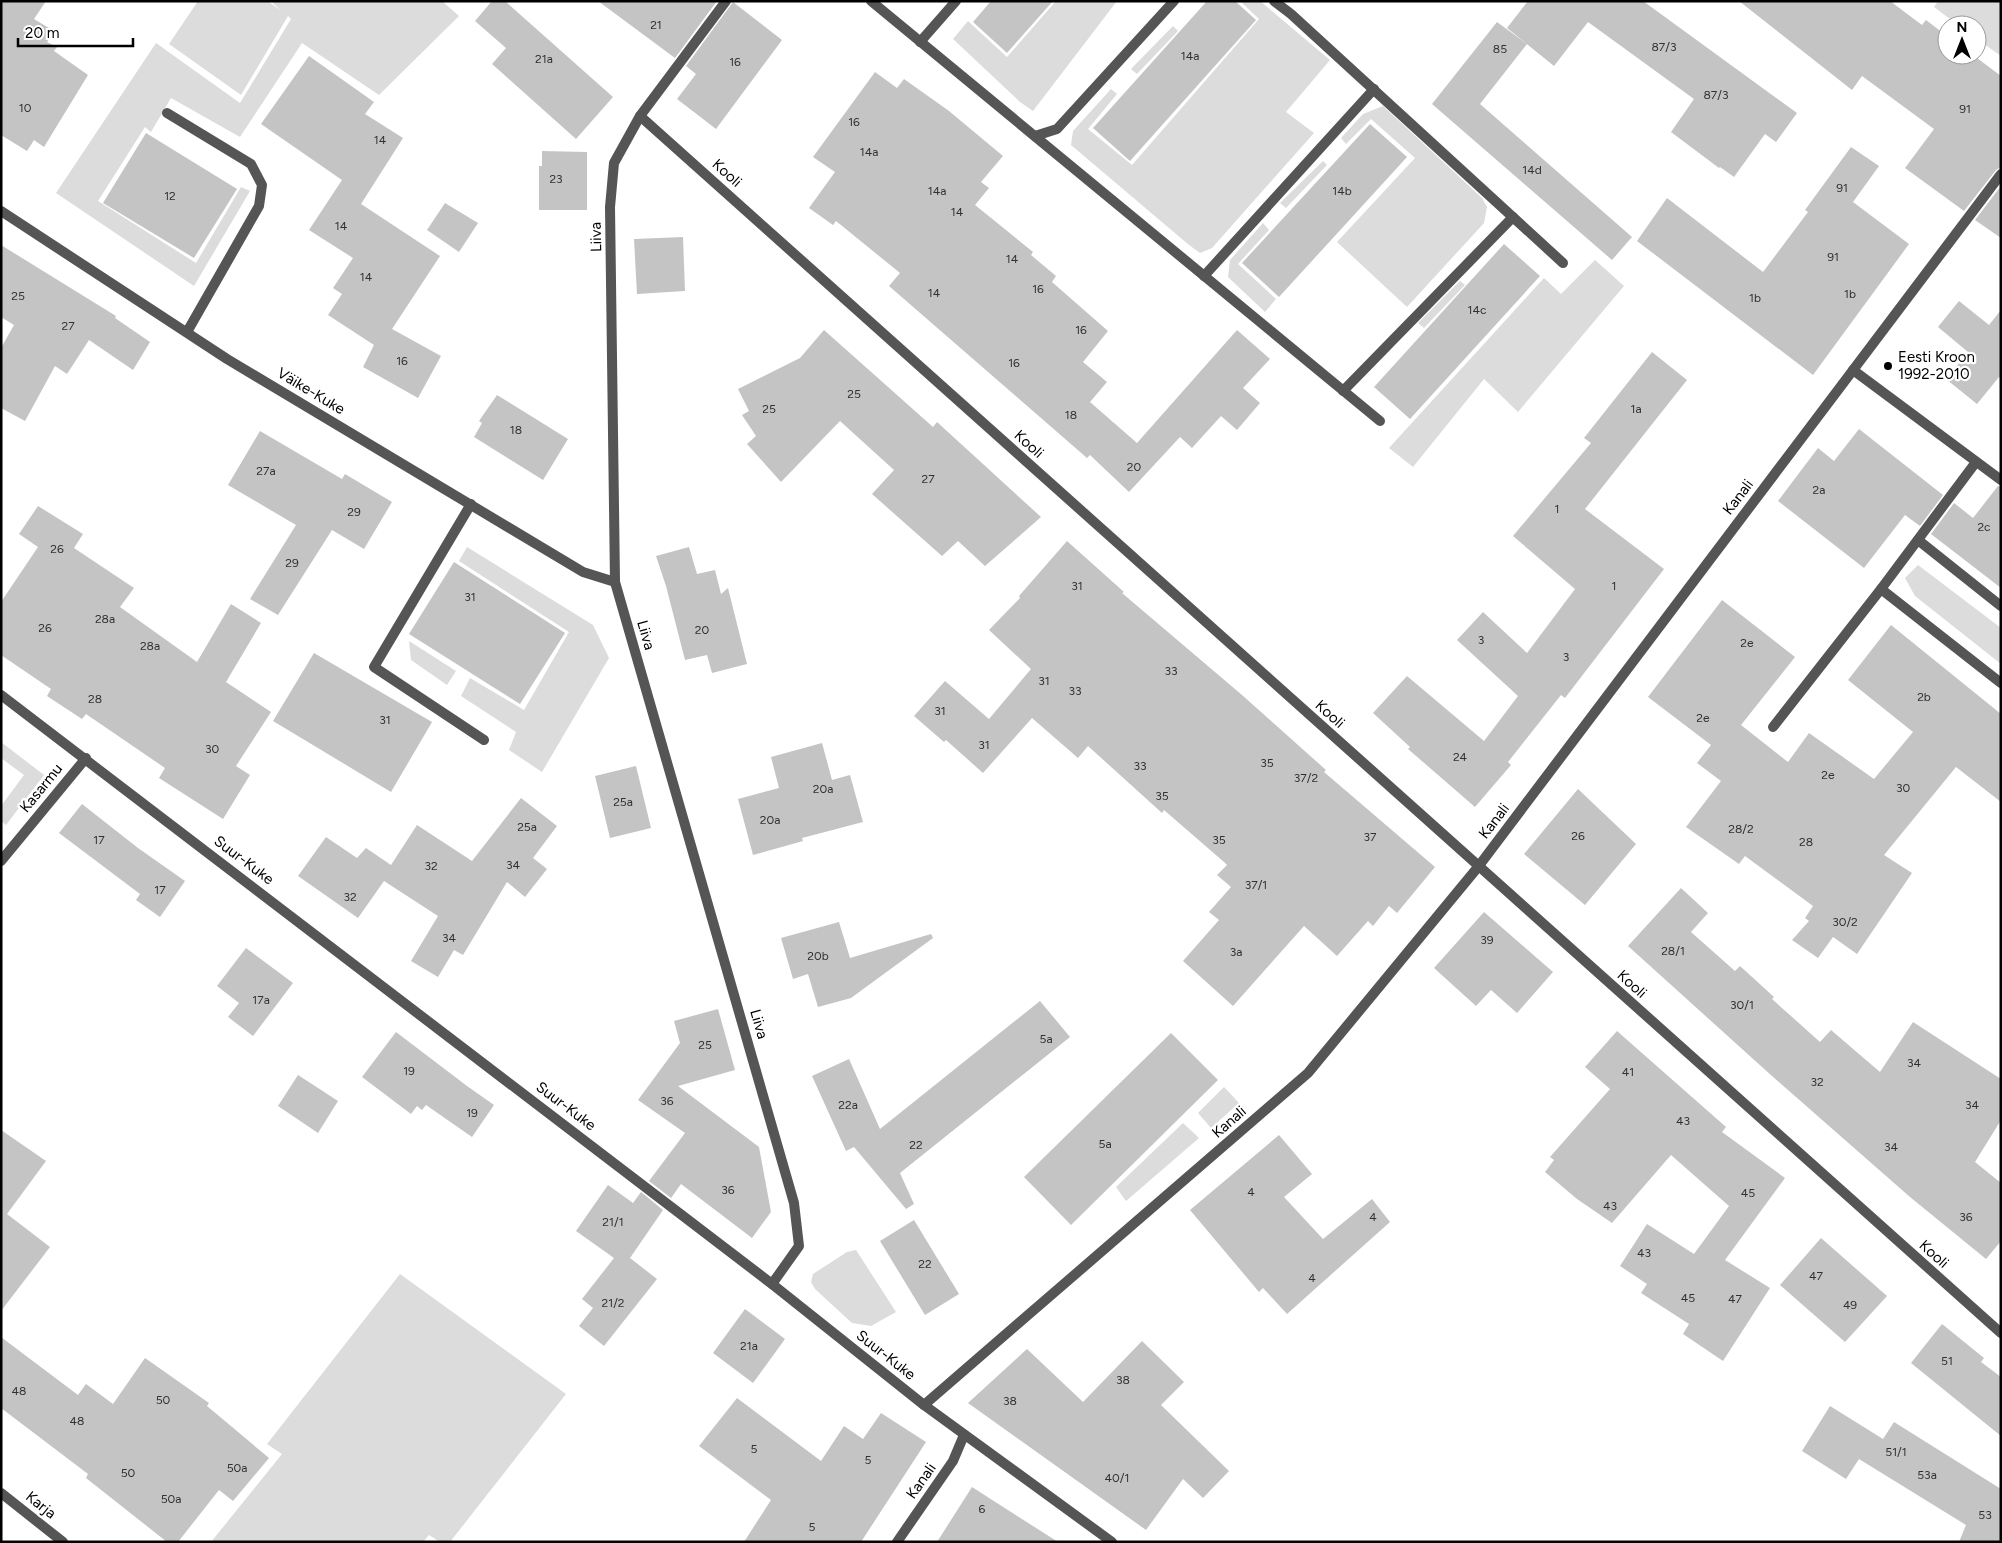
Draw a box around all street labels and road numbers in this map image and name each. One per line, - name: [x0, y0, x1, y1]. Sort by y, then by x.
- street label: Kooli: [709, 155, 745, 191]
- street label: Liiva: [587, 222, 605, 252]
- street label: Väike-Kuke: [274, 364, 348, 418]
- street label: Kooli: [1011, 426, 1047, 462]
- street label: Kanali: [1719, 476, 1757, 518]
- street label: Liiva: [633, 618, 659, 652]
- street label: Kooli: [1312, 696, 1348, 732]
- street label: Kasarmu: [16, 760, 66, 816]
- street label: Kanali: [1475, 800, 1513, 842]
- street label: Suur-Kuke: [211, 832, 277, 888]
- street label: Kooli: [1614, 966, 1650, 1002]
- street label: Liiva: [746, 1007, 772, 1041]
- street label: Suur-Kuke: [533, 1078, 599, 1134]
- street label: Kanali: [1208, 1102, 1250, 1142]
- street label: Kooli: [1916, 1236, 1952, 1272]
- street label: Suur-Kuke: [853, 1326, 919, 1384]
- street label: Kanali: [902, 1460, 940, 1502]
- street label: Karja: [22, 1487, 60, 1523]

